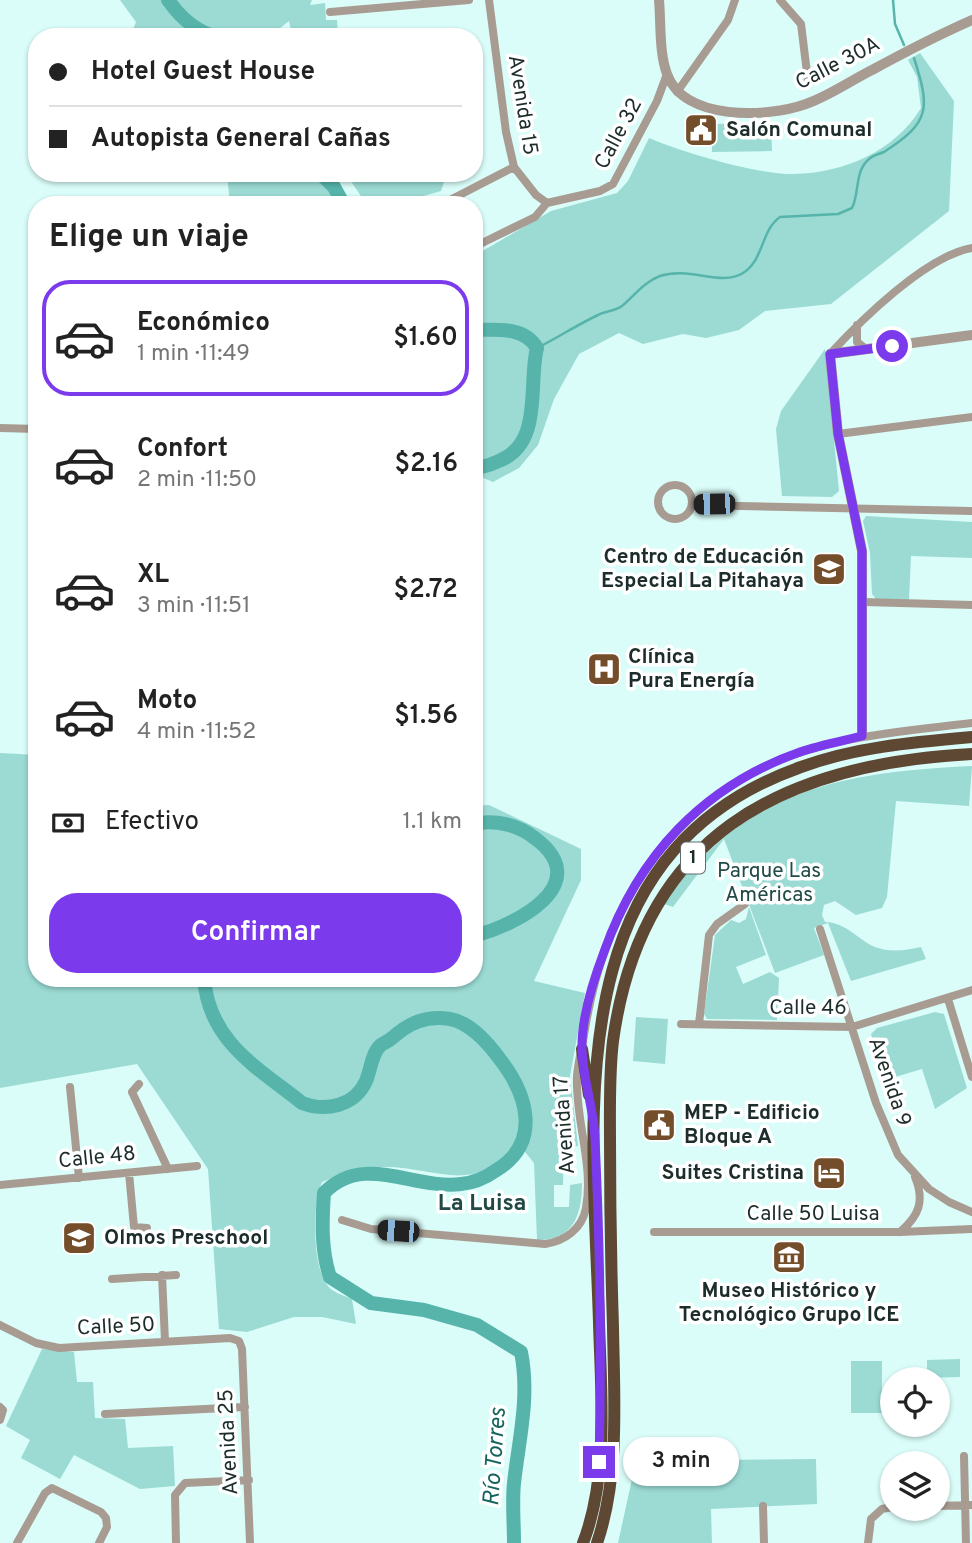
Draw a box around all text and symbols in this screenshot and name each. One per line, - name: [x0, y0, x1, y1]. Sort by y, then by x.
- street label: Calle 30A: [791, 31, 885, 97]
- street label: Avenida 15: [501, 53, 543, 157]
- text: Hotel Guest House: [91, 56, 315, 89]
- street label: Calle 32: [589, 94, 649, 174]
- public building icon: Salón Comunal: [682, 111, 720, 149]
- place label: Salón Comunal: [726, 117, 872, 144]
- text: Autopista General Cañas: [91, 123, 391, 156]
- text: Elige un viaje: [49, 218, 249, 258]
- icon: car: [53, 307, 116, 370]
- text: Económico: [137, 307, 270, 340]
- text: $1.60: [393, 322, 458, 355]
- route start: [876, 330, 908, 362]
- text: 1 min · 11:49: [137, 340, 250, 369]
- icon: car: [53, 433, 116, 496]
- text: Confort: [137, 433, 228, 466]
- text: $2.16: [394, 448, 458, 481]
- text: 2 min · 11:50: [137, 466, 257, 495]
- car: [693, 493, 736, 515]
- place label: Centro de Educación Especial La Pitahaya: [601, 544, 804, 595]
- school or university icon: Centro de Educación Especial La Pitahaya: [810, 550, 848, 588]
- icon: car: [53, 559, 116, 622]
- text: XL: [137, 559, 169, 592]
- text: $2.72: [393, 574, 458, 607]
- text: 3 min · 11:51: [137, 592, 251, 621]
- place label: Clínica Pura Energía: [628, 644, 755, 695]
- hospital icon: Clínica Pura Energía: [585, 650, 623, 688]
- icon: car: [53, 685, 116, 748]
- text: Moto: [137, 685, 197, 718]
- text: $1.56: [394, 700, 458, 733]
- text: 4 min · 11:52: [137, 718, 256, 747]
- icon: cash: [49, 804, 87, 842]
- text: Efectivo: [105, 806, 199, 839]
- text: 1.1 km: [403, 808, 462, 837]
- road number: 1: [681, 842, 705, 874]
- park label: Parque Las Américas: [717, 858, 821, 909]
- button: Confirmar: [49, 893, 462, 973]
- street label: Calle 46: [769, 995, 847, 1022]
- street label: Avenida 9: [861, 1034, 917, 1130]
- street label: Avenida 17: [548, 1075, 582, 1175]
- place label: MEP - Edificio Bloque A: [684, 1100, 820, 1151]
- public building icon: MEP - Edificio Bloque A: [640, 1106, 678, 1144]
- street label: Calle 48: [57, 1141, 137, 1175]
- hotel icon: Suites Cristina: [810, 1154, 848, 1192]
- place label: Suites Cristina: [662, 1160, 804, 1187]
- district label: La Luisa: [438, 1190, 526, 1219]
- street label: Calle 50 Luisa: [747, 1201, 879, 1228]
- school or university icon: Olmos Preschool: [60, 1219, 98, 1257]
- car: [377, 1219, 420, 1243]
- place label: Olmos Preschool: [104, 1225, 268, 1252]
- museum icon: Museo Histórico y Tecnológico Grupo ICE: [770, 1238, 808, 1276]
- place label: Museo Histórico y Tecnológico Grupo ICE: [679, 1278, 899, 1329]
- street label: Calle 50: [76, 1311, 156, 1343]
- map controls: [880, 1367, 950, 1521]
- button: locate: [880, 1367, 950, 1437]
- street label: Avenida 25: [213, 1388, 245, 1496]
- water label: Río Torres: [478, 1406, 514, 1507]
- callout: 3 min: [624, 1438, 739, 1486]
- route end: [583, 1446, 615, 1478]
- text: 3 min: [651, 1447, 711, 1476]
- button: layers: [880, 1451, 950, 1521]

